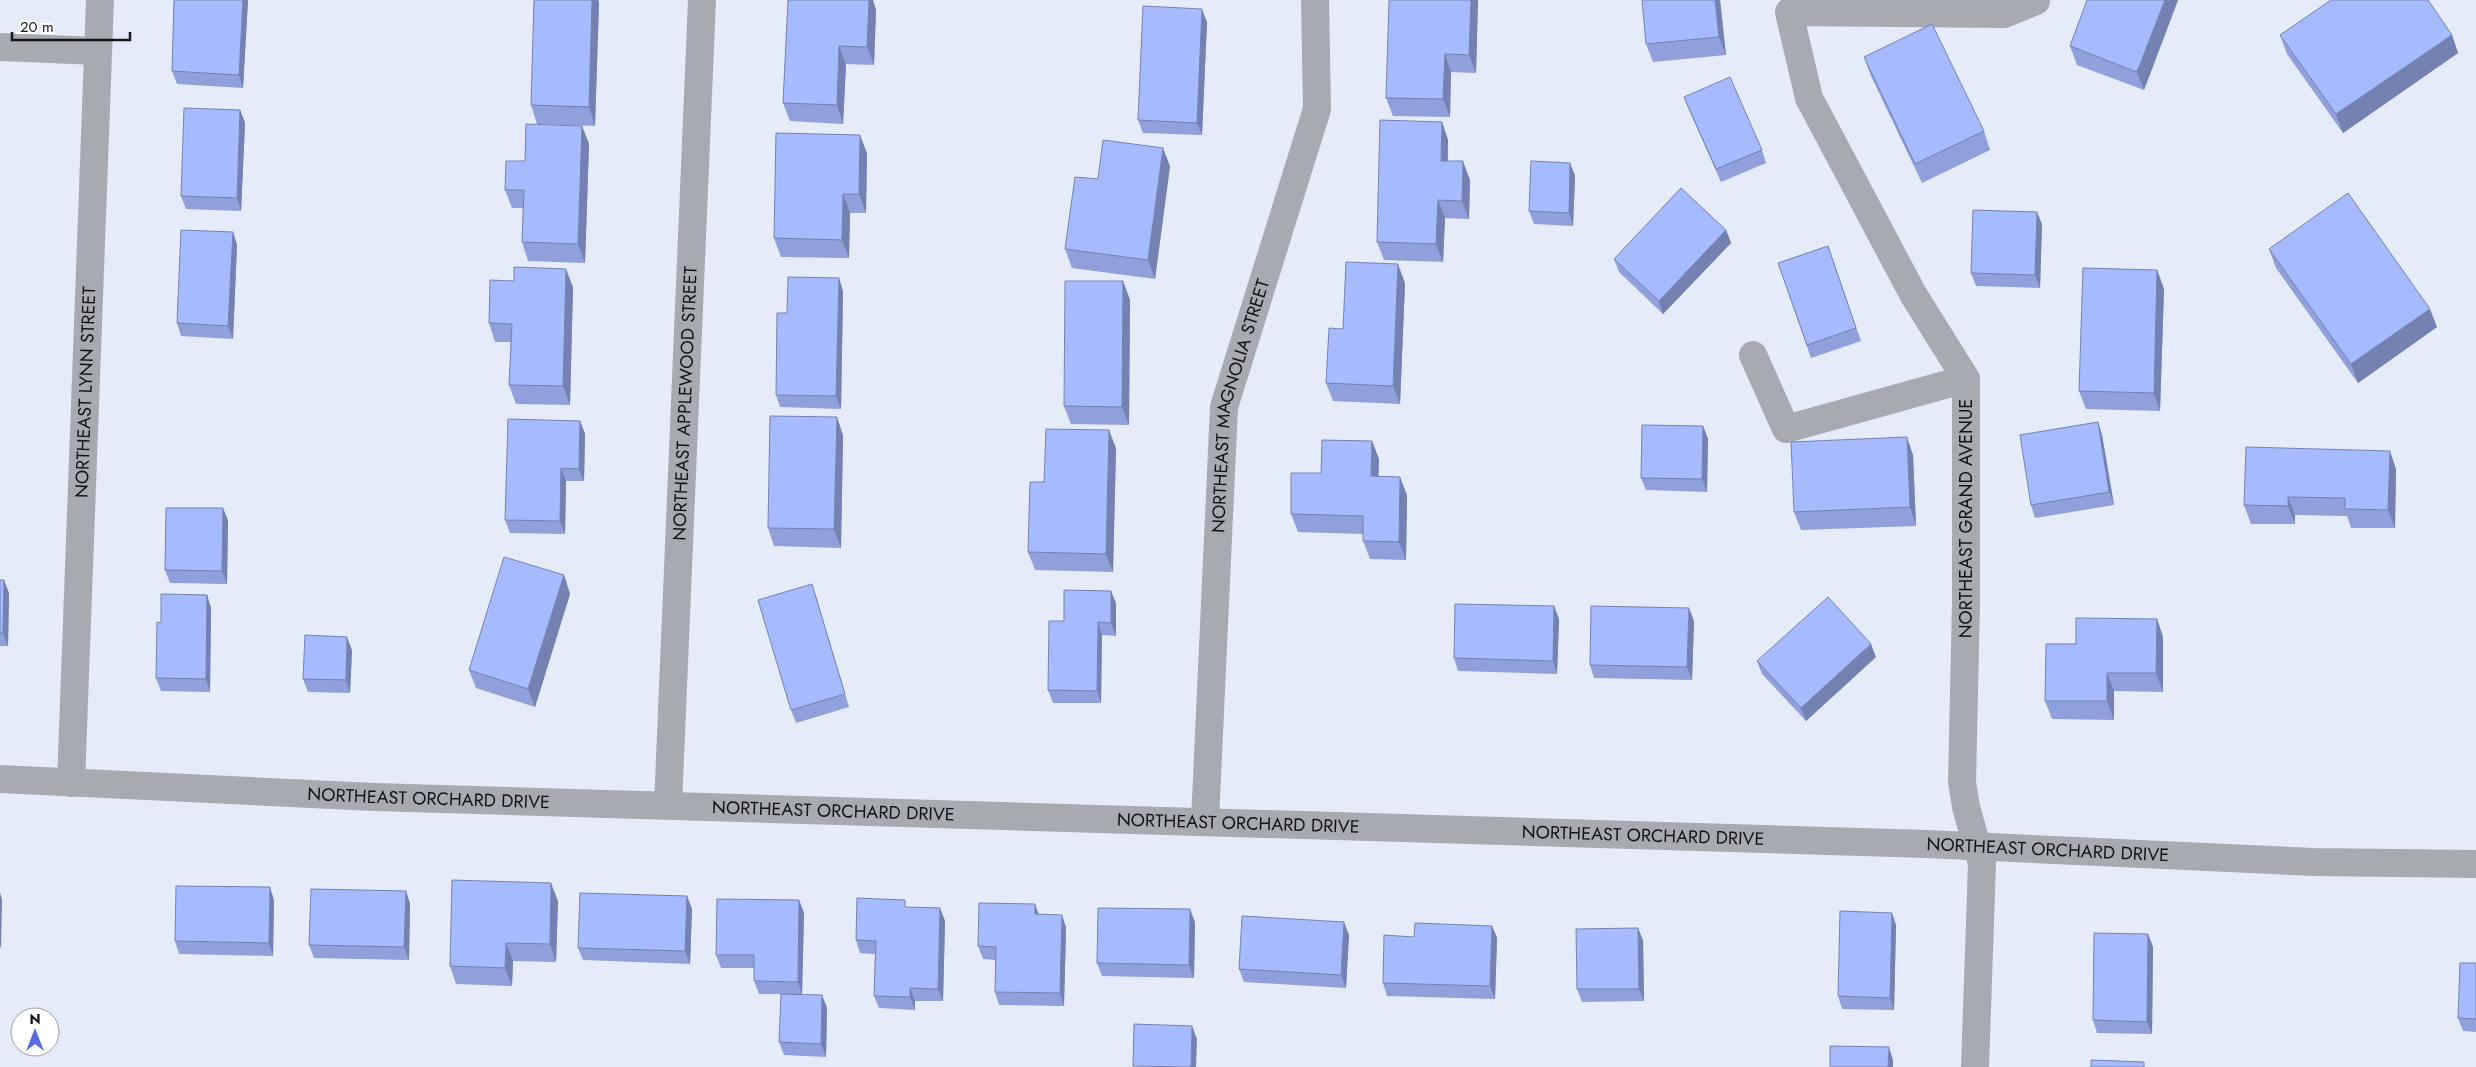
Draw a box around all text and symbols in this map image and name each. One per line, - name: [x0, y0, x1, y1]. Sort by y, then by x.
- scale bar: [12, 10, 130, 42]
- text: 20 m: [20, 16, 54, 38]
- street label: NORTHEAST APPLEWOOD STREET: [666, 265, 704, 541]
- street label: NORTHEAST MAGNOLIA STREET: [1205, 275, 1276, 534]
- street label: NORTHEAST LYNN STREET: [69, 285, 102, 499]
- street label: NORTHEAST GRAND AVENUE: [1952, 399, 1979, 639]
- street label: NORTHEAST ORCHARD DRIVE: [307, 781, 550, 815]
- street label: NORTHEAST ORCHARD DRIVE: [712, 794, 955, 828]
- street label: NORTHEAST ORCHARD DRIVE: [1116, 806, 1360, 840]
- street label: NORTHEAST ORCHARD DRIVE: [1521, 819, 1765, 852]
- street label: NORTHEAST ORCHARD DRIVE: [1926, 831, 2170, 868]
- north arrow: [10, 1007, 60, 1057]
- text: N: [29, 1009, 41, 1029]

